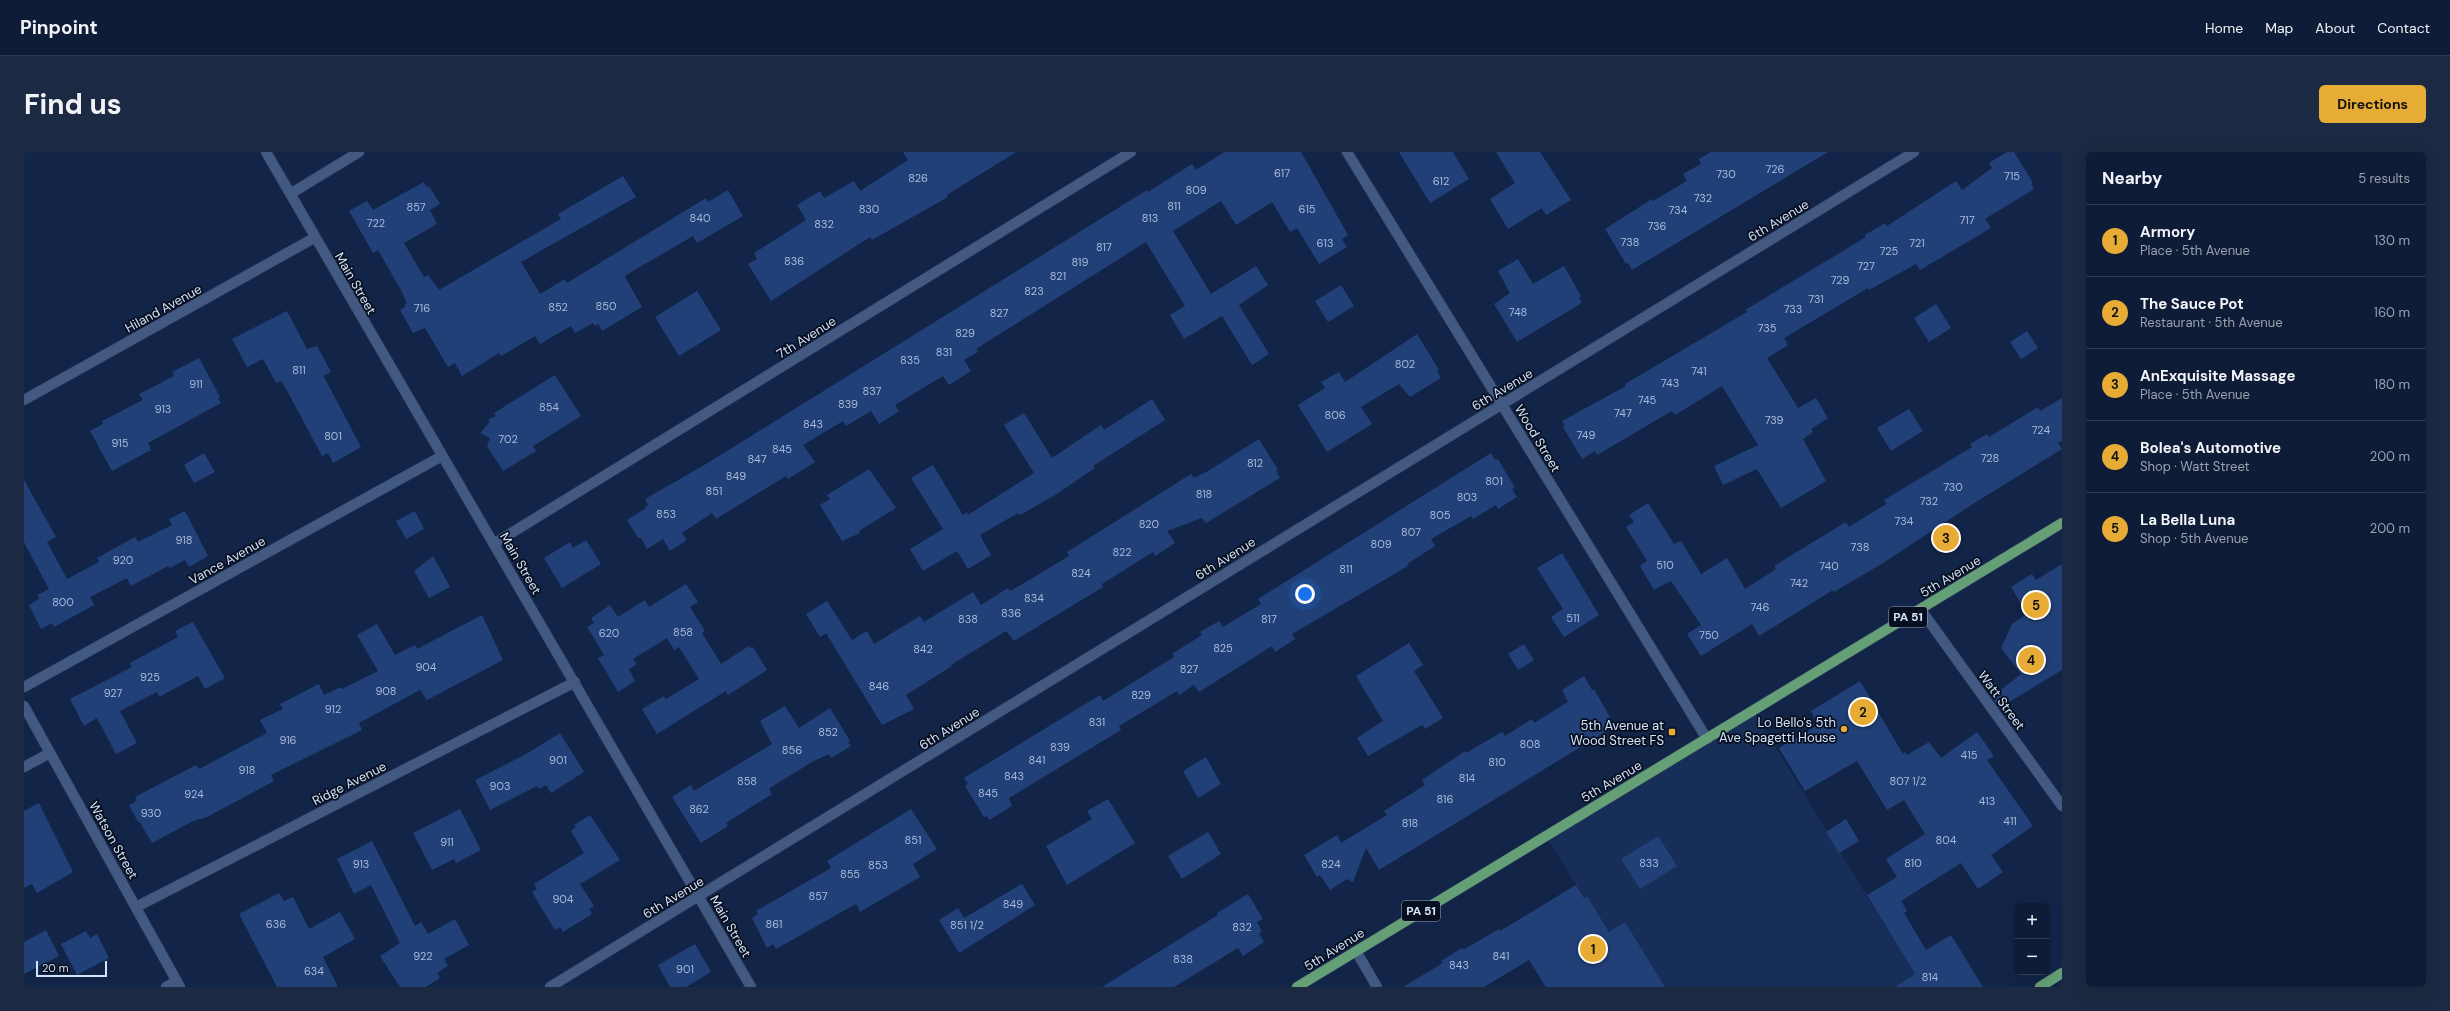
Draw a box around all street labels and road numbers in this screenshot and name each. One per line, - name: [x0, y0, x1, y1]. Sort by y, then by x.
- street label: 6th Avenue: [1745, 196, 1812, 245]
- street label: Main Street: [331, 249, 380, 317]
- street label: Hiland Avenue: [122, 280, 205, 337]
- street label: 7th Avenue: [773, 312, 839, 362]
- street label: 6th Avenue: [1469, 365, 1536, 414]
- street label: Wood Street: [1511, 401, 1564, 475]
- street label: Main Street: [496, 529, 545, 597]
- street label: Vance Avenue: [186, 532, 269, 588]
- street label: 6th Avenue: [1192, 533, 1259, 584]
- street label: 5th Avenue: [1917, 552, 1984, 601]
- road number: PA 51: [1889, 607, 1927, 627]
- street label: Watt Street: [1974, 667, 2029, 733]
- street label: 6th Avenue: [916, 703, 983, 754]
- street label: Ridge Avenue: [309, 757, 389, 809]
- street label: 5th Avenue: [1578, 757, 1645, 806]
- street label: Watson Street: [85, 799, 142, 882]
- street label: 6th Avenue: [640, 873, 707, 922]
- street label: Main Street: [706, 892, 755, 960]
- road number: PA 51: [1402, 901, 1440, 921]
- street label: 5th Avenue: [1301, 924, 1368, 975]

